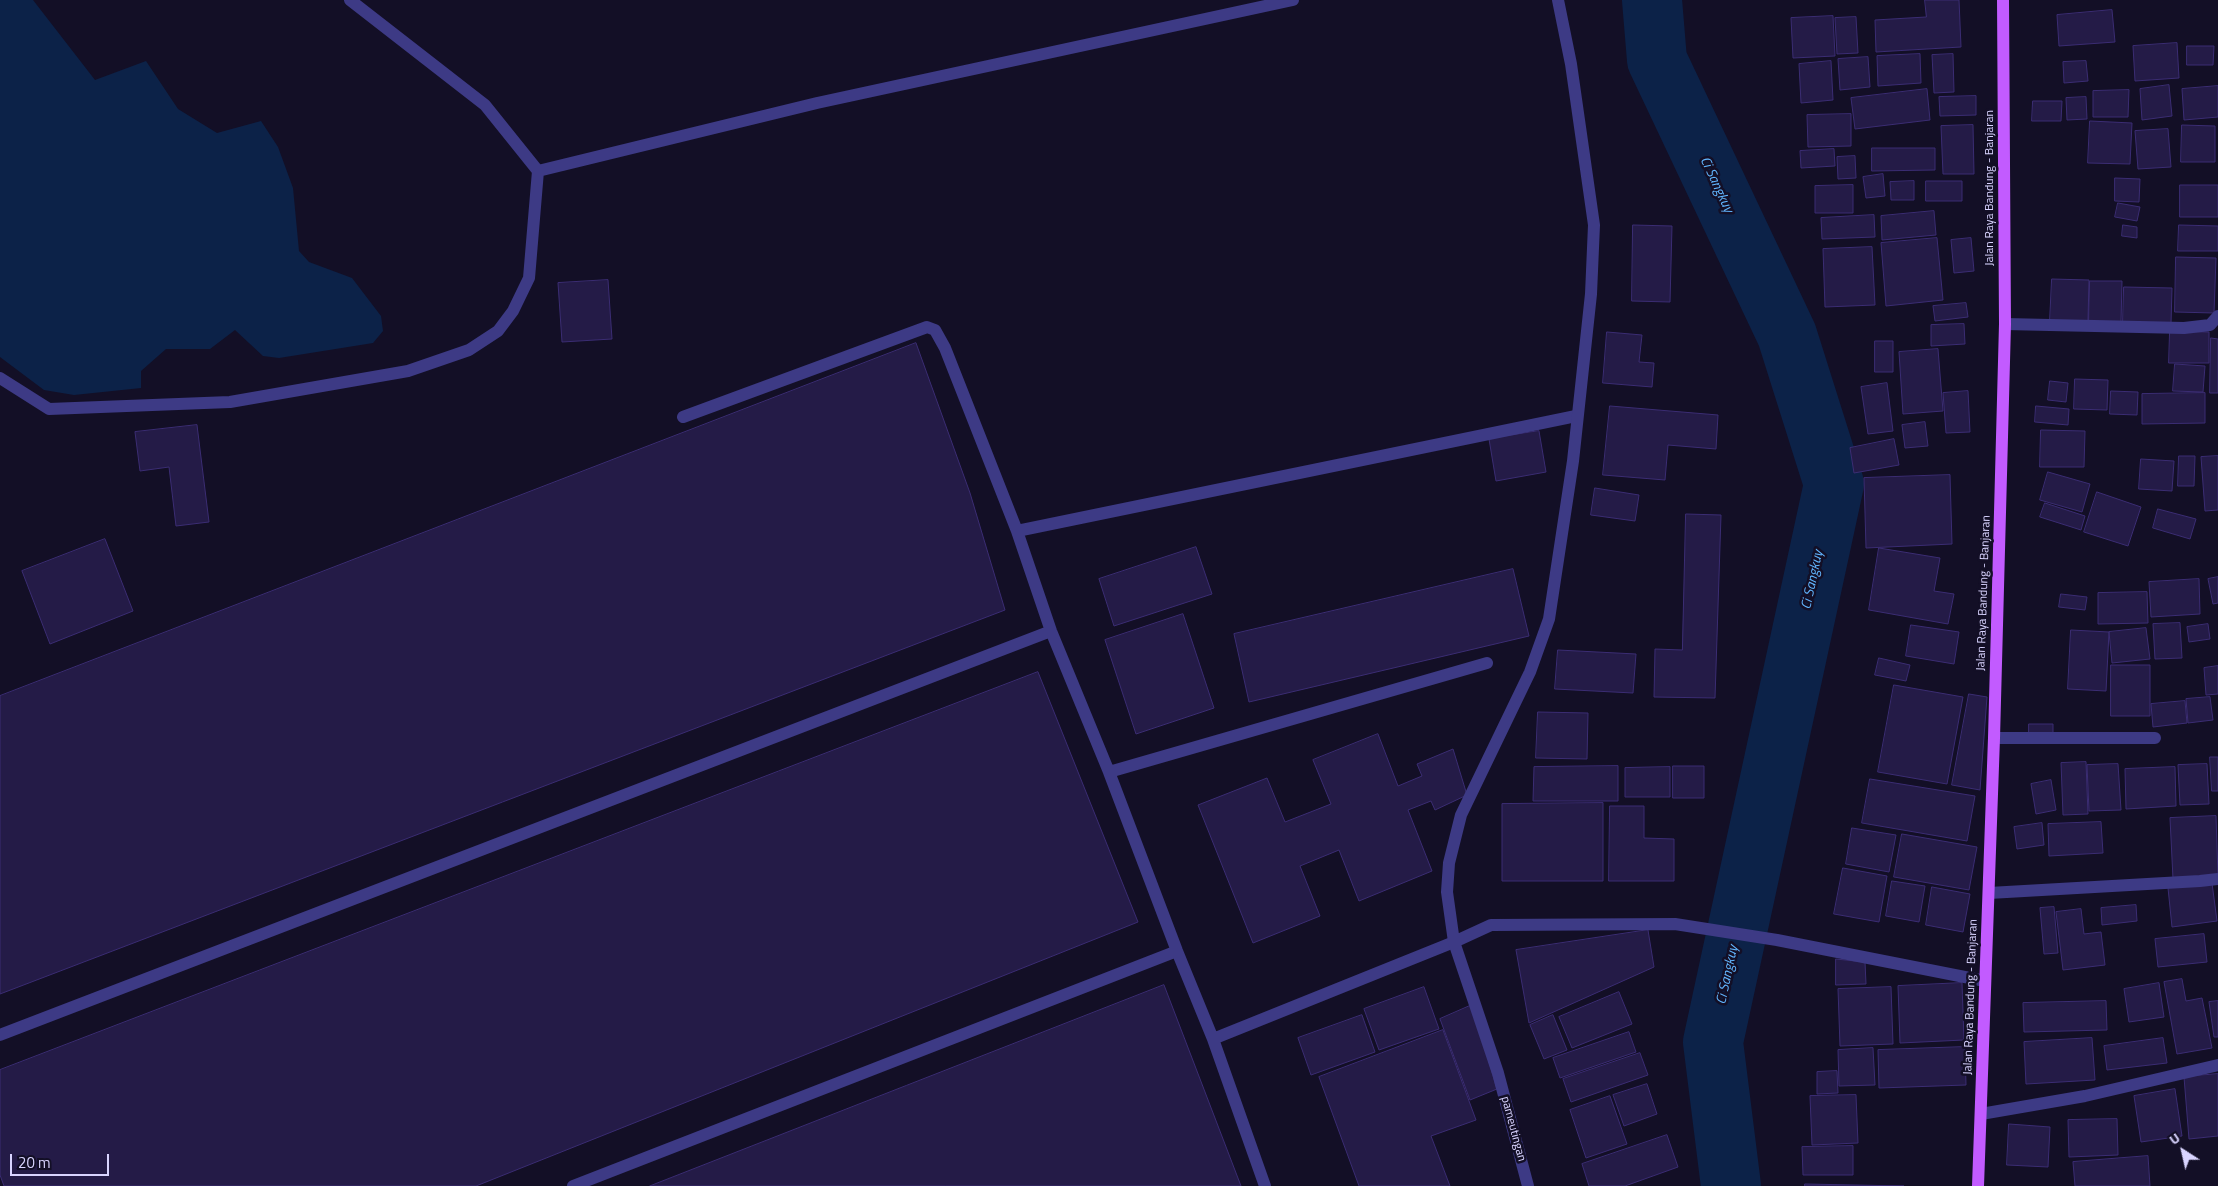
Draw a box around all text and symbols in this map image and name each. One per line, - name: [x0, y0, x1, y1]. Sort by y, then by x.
- street label: Jalan Raya Bandung - Banjaran: [1983, 110, 1997, 266]
- water label: Ci Sangkuy: [1696, 154, 1736, 216]
- street label: Jalan Raya Bandung - Banjaran: [1974, 515, 1994, 671]
- water label: Ci Sangkuy: [1799, 549, 1827, 611]
- street label: Jalan Raya Bandung - Banjaran: [1961, 919, 1981, 1075]
- water label: Ci Sangkuy: [1714, 944, 1742, 1006]
- street label: pameutingan: [1497, 1095, 1529, 1163]
- north arrow: [2158, 1126, 2208, 1176]
- text: U: [2164, 1127, 2184, 1150]
- scale bar: [12, 1144, 111, 1176]
- text: 20 m: [18, 1151, 51, 1174]

